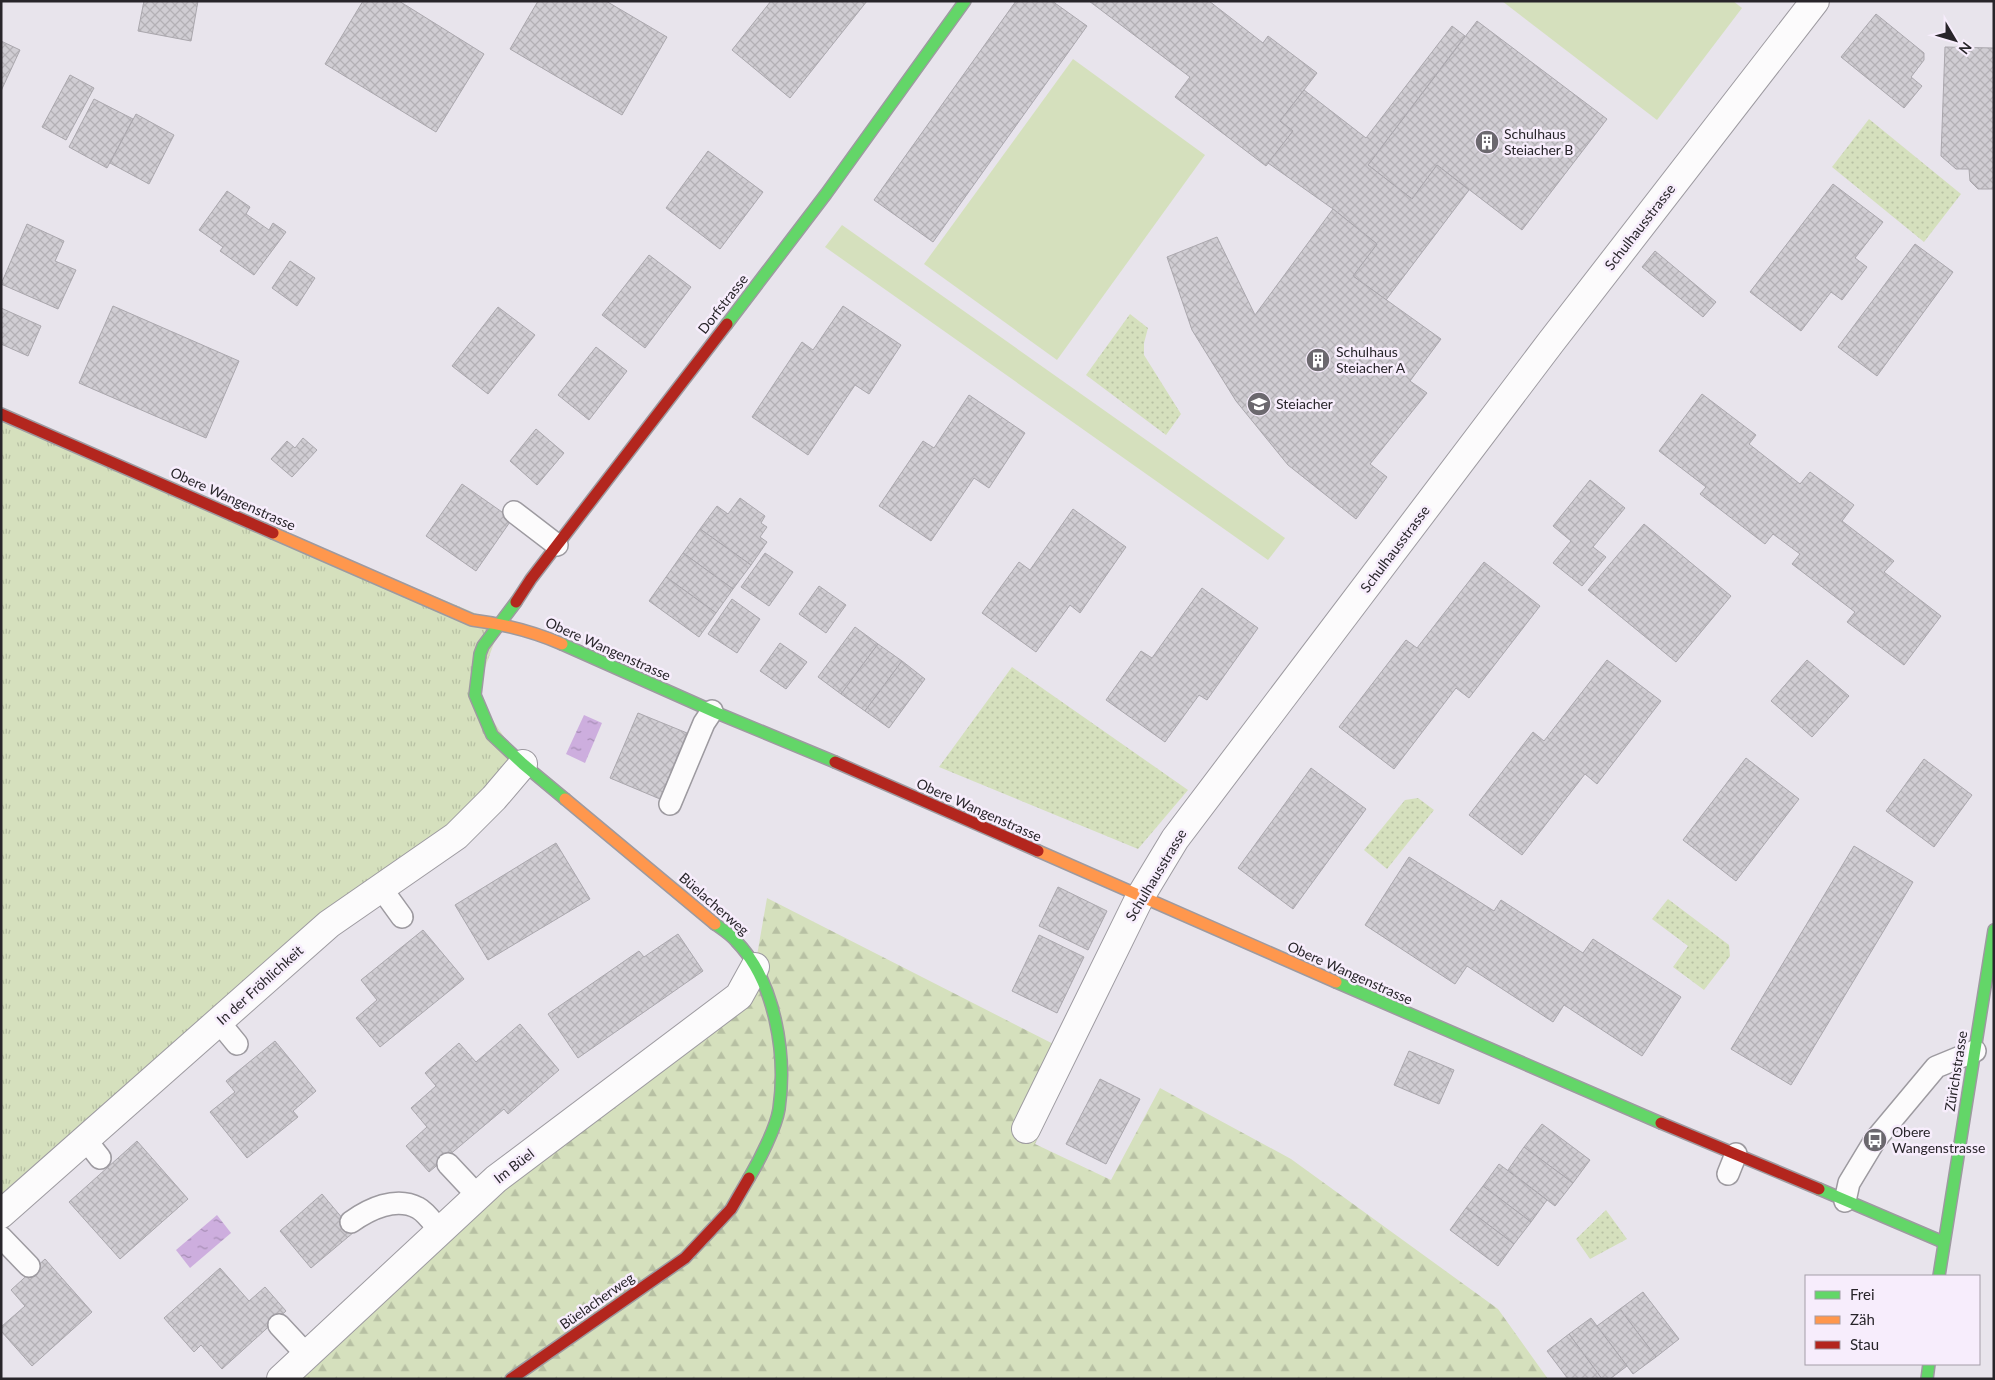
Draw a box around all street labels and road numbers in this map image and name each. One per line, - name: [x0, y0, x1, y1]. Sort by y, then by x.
- street label: Schulhausstrasse: [1601, 180, 1678, 273]
- street label: Dorfstrasse: [694, 270, 751, 337]
- street label: Obere Wangenstrasse: [168, 463, 298, 534]
- street label: Schulhausstrasse: [1356, 502, 1433, 595]
- street label: Obere Wangenstrasse: [543, 613, 673, 684]
- street label: Obere Wangenstrasse: [914, 774, 1044, 845]
- street label: Schulhausstrasse: [1121, 826, 1190, 924]
- street label: Büelacherweg: [676, 869, 753, 939]
- street label: Obere Wangenstrasse: [1285, 937, 1415, 1008]
- street label: In der Fröhlichkeit: [213, 941, 306, 1028]
- street label: Zürichstrasse: [1941, 1029, 1970, 1112]
- street label: Im Büel: [490, 1145, 537, 1187]
- street label: Büelacherweg: [556, 1269, 637, 1332]

